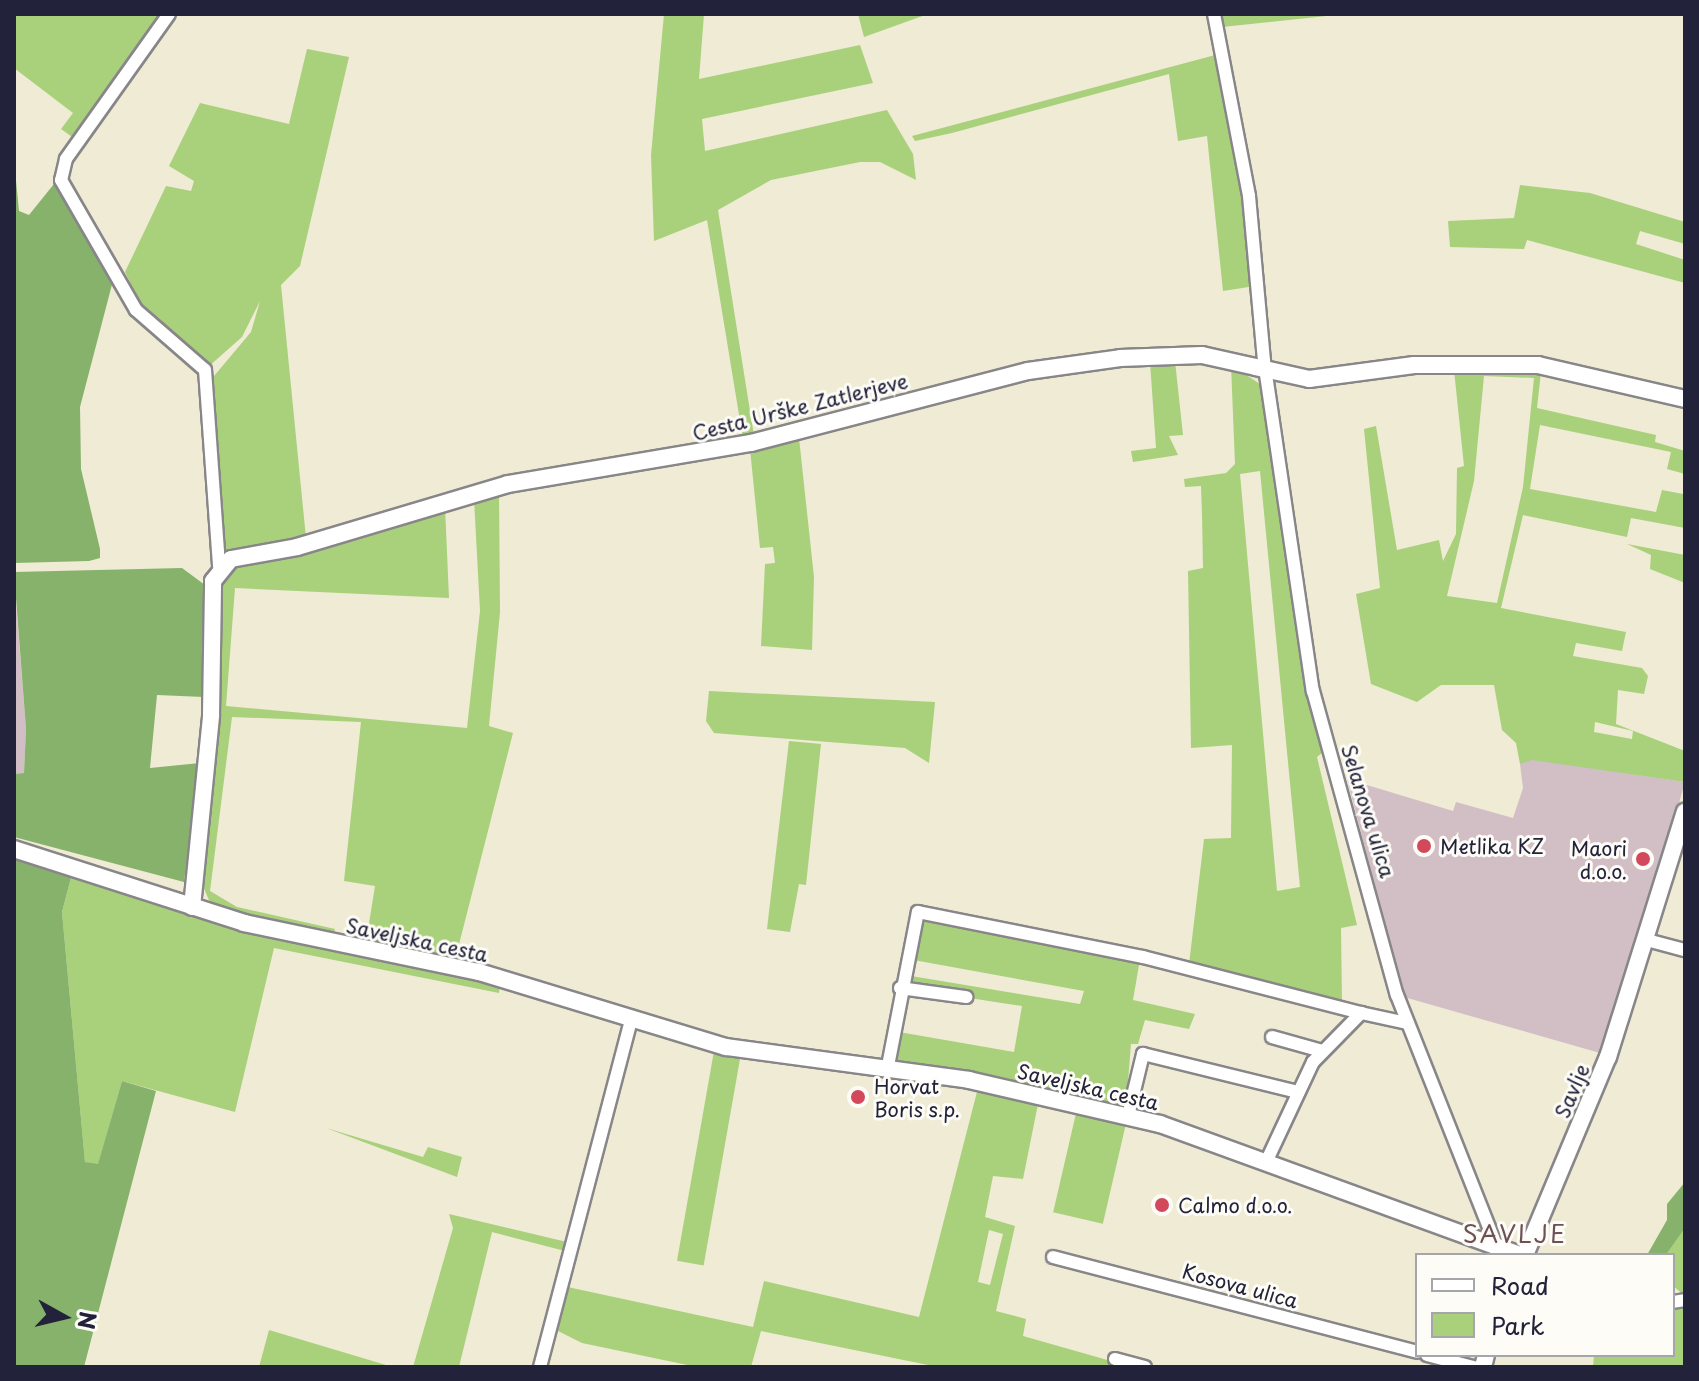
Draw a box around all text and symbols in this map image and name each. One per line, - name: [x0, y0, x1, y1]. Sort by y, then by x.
- street label: Cesta Urške Zatlerjeve: [690, 369, 910, 445]
- street label: Selanova ulica: [1336, 741, 1400, 881]
- place label: Metlika KZ: [1440, 834, 1545, 858]
- place label: Maori d.o.o.: [1571, 836, 1627, 883]
- marker: Metlika KZ: [1415, 837, 1433, 855]
- marker: Maori d.o.o.: [1634, 850, 1652, 868]
- street label: Saveljska cesta: [343, 913, 491, 967]
- street label: Saveljska cesta: [1015, 1059, 1161, 1115]
- street label: Savlje: [1550, 1060, 1594, 1122]
- place label: Horvat Boris s.p.: [874, 1074, 961, 1121]
- marker: Horvat Boris s.p.: [849, 1088, 867, 1106]
- place label: Calmo d.o.o.: [1178, 1193, 1294, 1217]
- marker: Calmo d.o.o.: [1153, 1196, 1171, 1214]
- district label: SAVLJE: [1463, 1220, 1567, 1248]
- legend: [1415, 1253, 1675, 1357]
- street label: Kosova ulica: [1179, 1259, 1301, 1313]
- text: Road: [1491, 1267, 1549, 1303]
- north arrow: [24, 1277, 104, 1357]
- text: Park: [1491, 1307, 1545, 1343]
- text: N: [71, 1309, 106, 1331]

